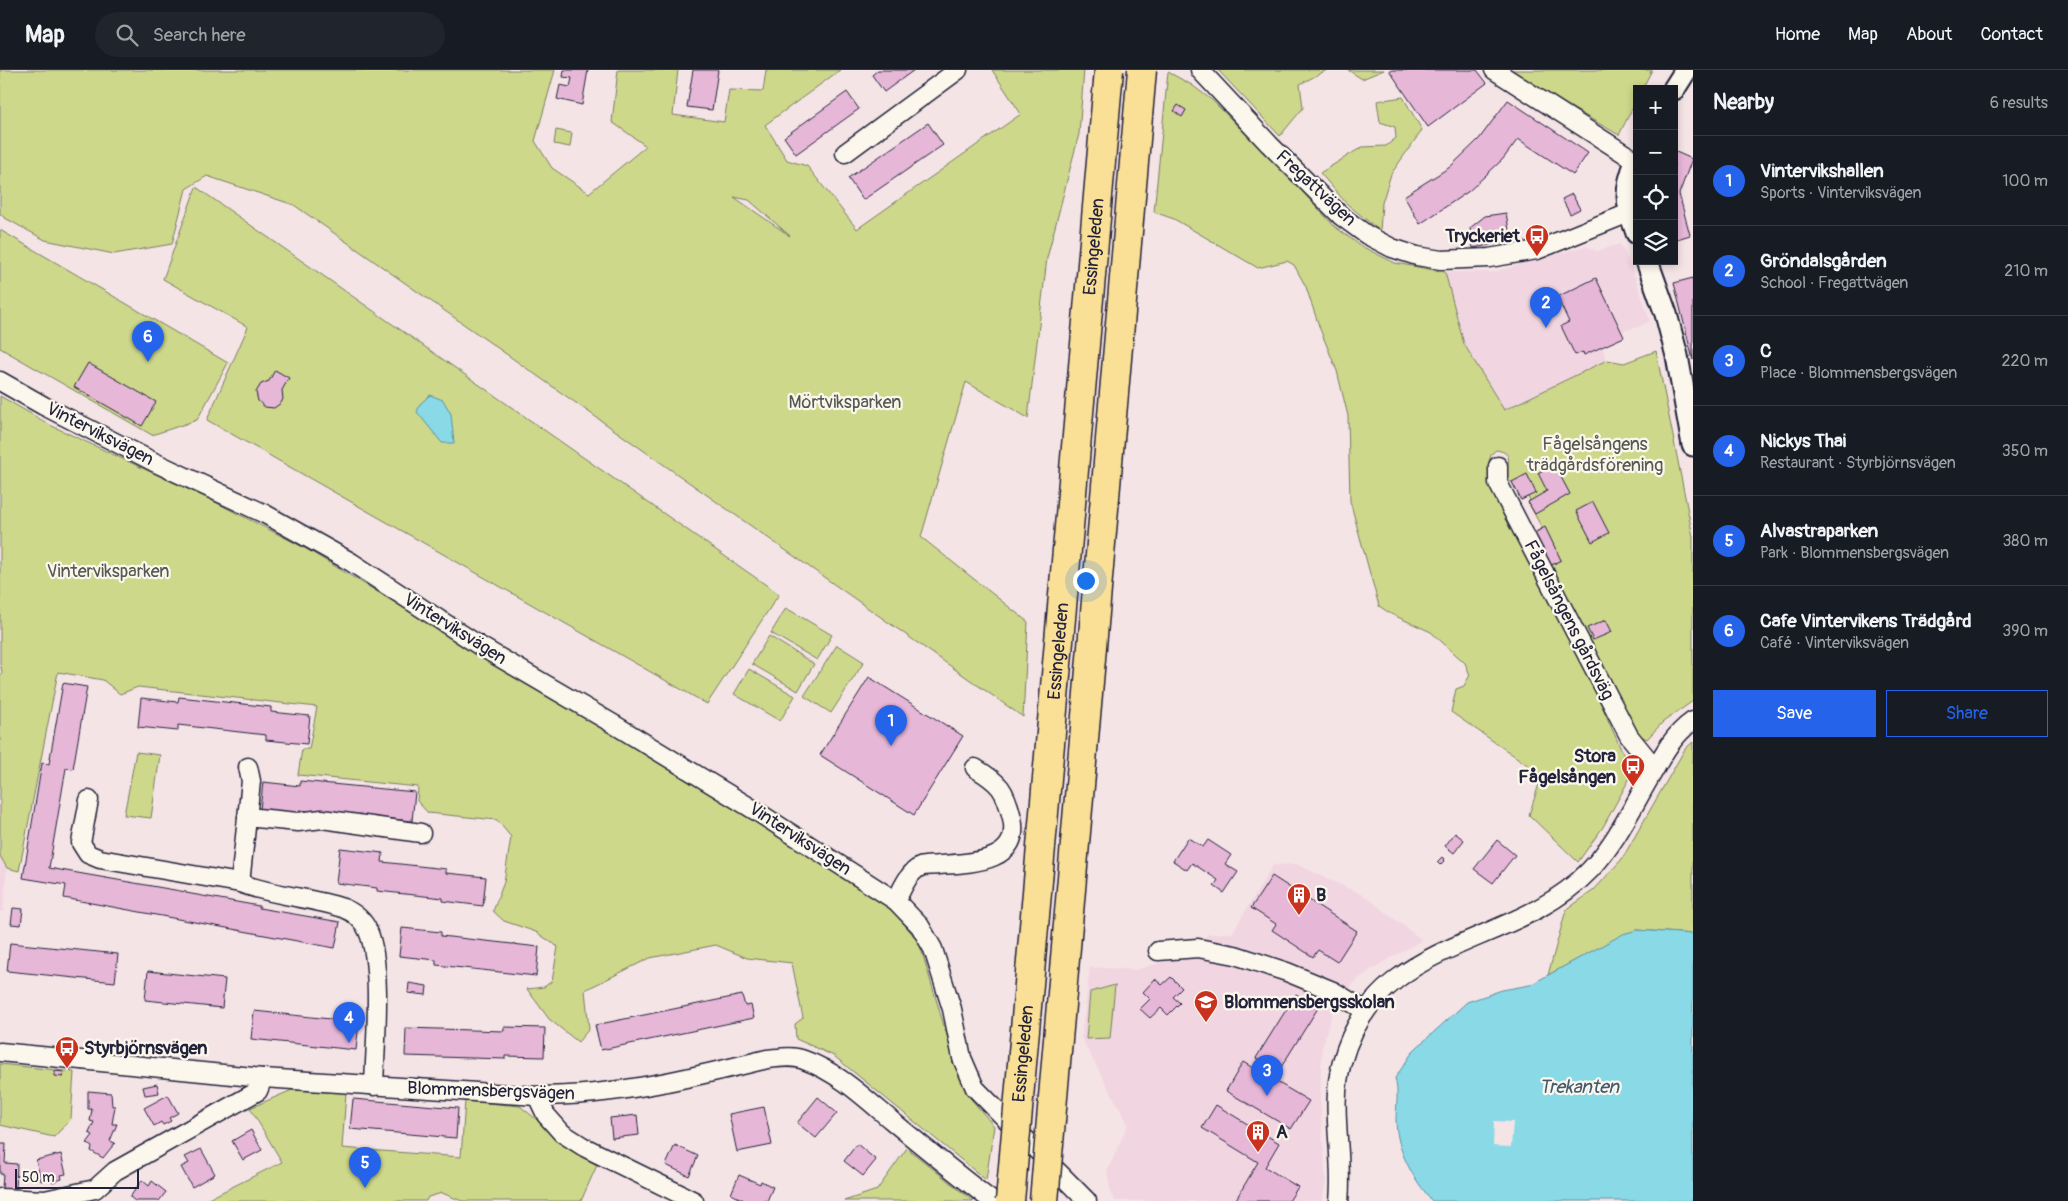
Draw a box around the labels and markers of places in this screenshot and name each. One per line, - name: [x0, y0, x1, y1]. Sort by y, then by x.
- bus stop icon: Tryckeriet: [1524, 223, 1550, 257]
- place label: Tryckeriet: [1444, 225, 1521, 248]
- pin: 2: [1530, 287, 1562, 328]
- pin: 6: [132, 321, 164, 362]
- pin: 1: [875, 705, 907, 746]
- place label: Stora Fågelsången: [1518, 745, 1617, 789]
- bus stop icon: Stora Fågelsången: [1620, 753, 1646, 787]
- building icon: B: [1286, 882, 1312, 916]
- place label: B: [1316, 884, 1326, 907]
- school or university icon: Blommensbergsskolan: [1193, 989, 1219, 1023]
- place label: Blommensbergsskolan: [1224, 991, 1395, 1014]
- pin: 4: [333, 1002, 365, 1043]
- bus stop icon: Styrbjörnsvägen: [54, 1035, 80, 1069]
- place label: Styrbjörnsvägen: [84, 1037, 207, 1060]
- pin: 3: [1251, 1055, 1283, 1096]
- building icon: A: [1245, 1119, 1271, 1153]
- place label: A: [1276, 1121, 1288, 1144]
- pin: 5: [349, 1147, 381, 1188]

